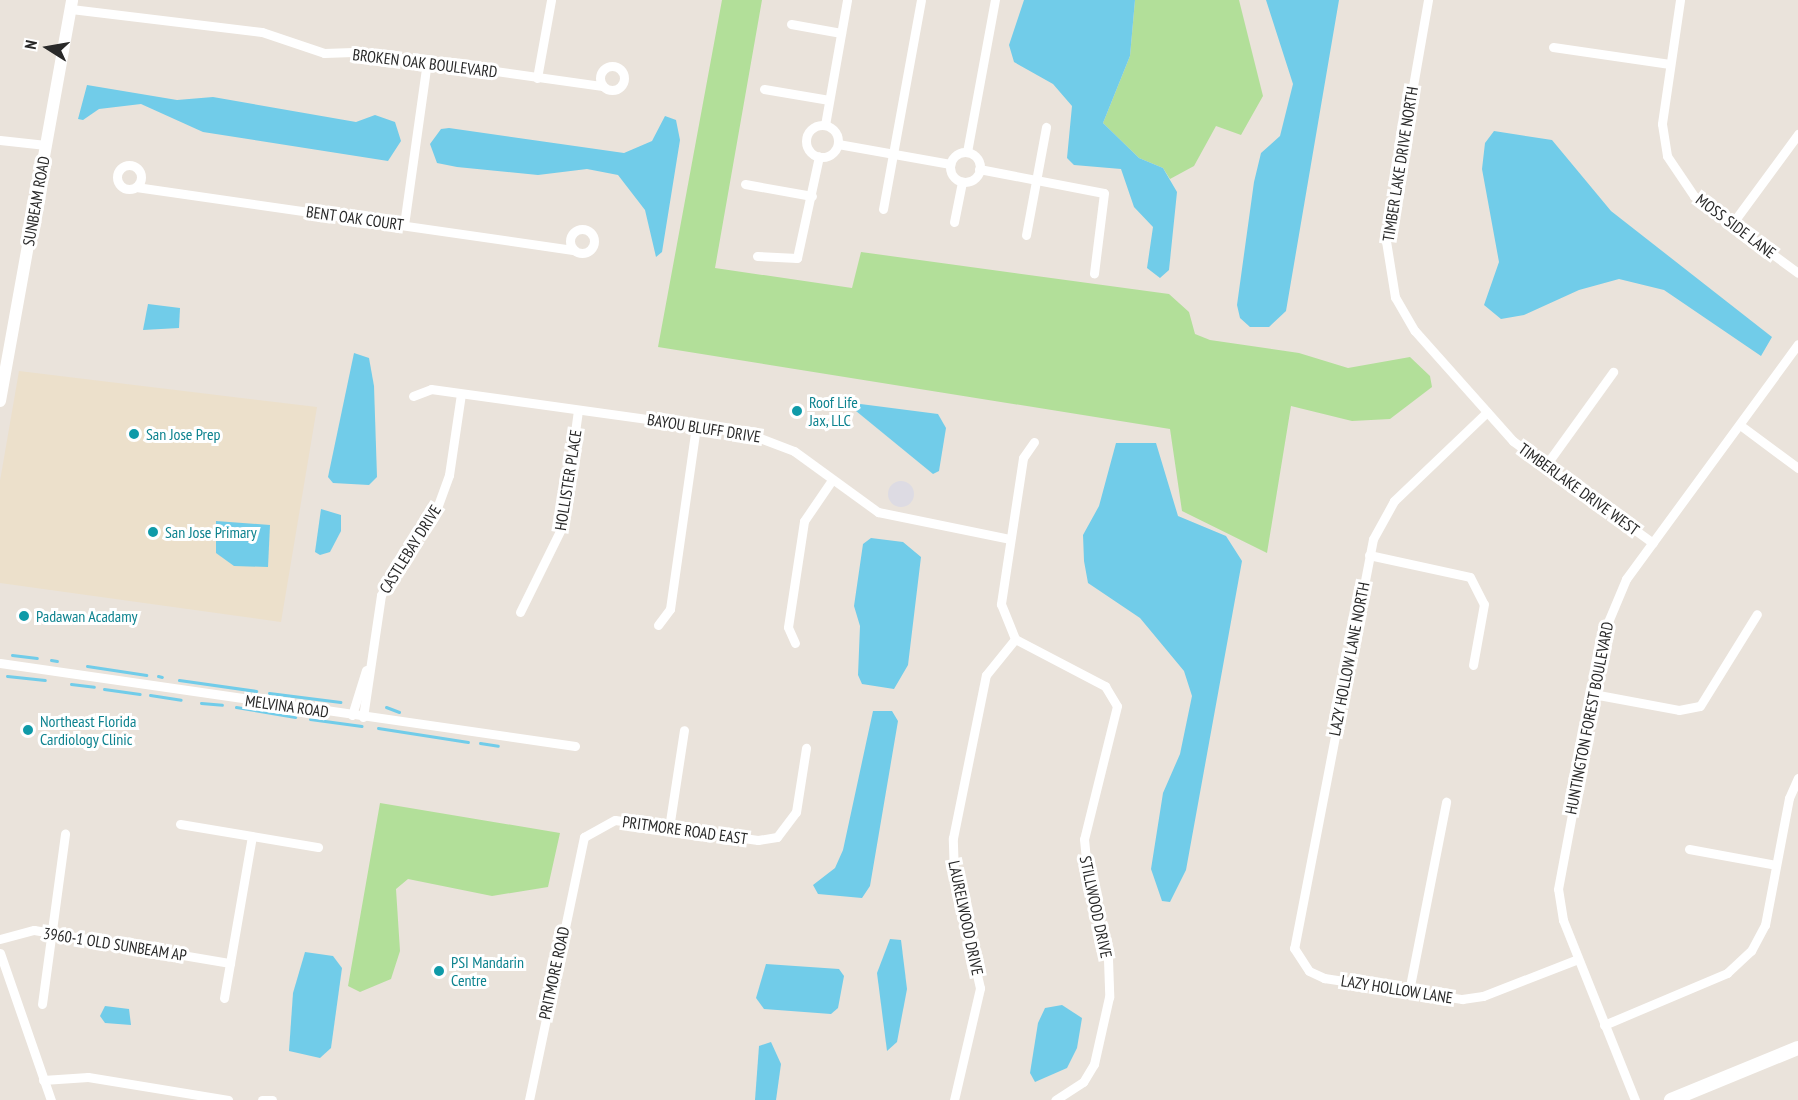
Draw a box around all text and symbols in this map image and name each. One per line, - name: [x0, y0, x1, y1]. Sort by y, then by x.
- north arrow: [18, 18, 78, 78]
- text: N: [20, 38, 41, 51]
- street label: BROKEN OAK BOULEVARD: [351, 45, 499, 81]
- street label: TIMBER LAKE DRIVE NORTH: [1378, 85, 1422, 243]
- street label: SUNBEAM ROAD: [19, 155, 53, 247]
- street label: MOSS SIDE LANE: [1692, 190, 1780, 262]
- street label: BENT OAK COURT: [305, 202, 405, 234]
- place label: Roof Life Jax, LLC: [809, 392, 858, 430]
- marker: Roof Life Jax, LLC: [790, 404, 804, 418]
- street label: BAYOU BLUFF DRIVE: [646, 410, 762, 446]
- place label: San Jose Prep: [146, 424, 221, 444]
- marker: San Jose Prep: [127, 427, 141, 441]
- street label: HOLLISTER PLACE: [551, 428, 585, 532]
- street label: TIMBERLAKE DRIVE WEST: [1515, 439, 1643, 539]
- street label: CASTLEBAY DRIVE: [375, 501, 445, 597]
- place label: San Jose Primary: [165, 522, 257, 542]
- marker: San Jose Primary: [146, 525, 160, 539]
- street label: LAZY HOLLOW LANE NORTH: [1325, 580, 1373, 738]
- place label: Padawan Acadamy: [36, 606, 138, 626]
- marker: Padawan Acadamy: [17, 609, 31, 623]
- street label: HUNTINGTON FOREST BOULEVARD: [1561, 620, 1617, 816]
- street label: MELVINA ROAD: [244, 691, 330, 721]
- place label: Northeast Florida Cardiology Clinic: [40, 711, 136, 749]
- marker: Northeast Florida Cardiology Clinic: [21, 723, 35, 737]
- street label: PRITMORE ROAD EAST: [621, 812, 749, 848]
- street label: STILLWOOD DRIVE: [1076, 854, 1116, 960]
- street label: LAURELWOOD DRIVE: [944, 859, 988, 977]
- street label: 3960-1 OLD SUNBEAM AP: [42, 923, 188, 965]
- street label: PRITMORE ROAD: [535, 925, 573, 1021]
- place label: PSI Mandarin Centre: [451, 952, 524, 990]
- marker: PSI Mandarin Centre: [432, 964, 446, 978]
- street label: LAZY HOLLOW LANE: [1339, 971, 1455, 1007]

